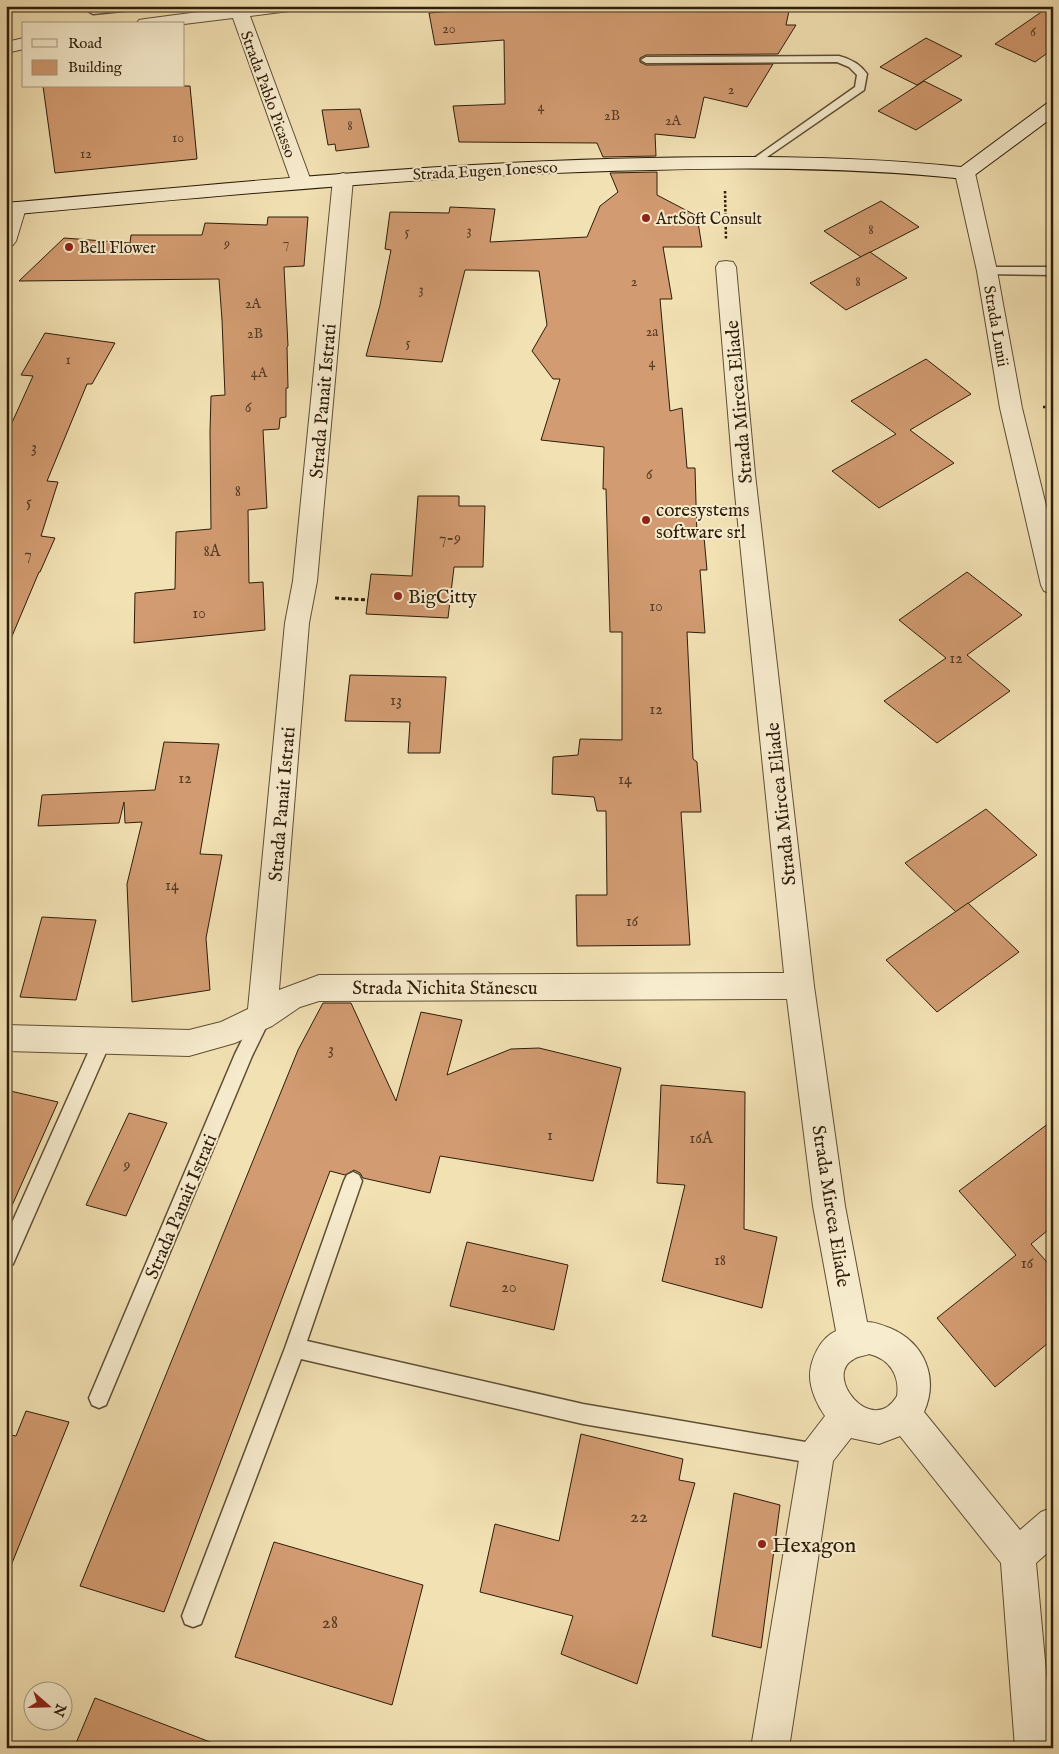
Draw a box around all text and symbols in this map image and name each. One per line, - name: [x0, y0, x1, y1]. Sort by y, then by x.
- house number: 20: [442, 20, 456, 38]
- legend: [22, 22, 185, 88]
- house number: 6: [1030, 23, 1037, 41]
- street label: Strada Pablo Picasso: [235, 29, 299, 161]
- text: Road: [68, 34, 103, 53]
- text: Building: [68, 58, 123, 77]
- house number: 2: [728, 81, 735, 99]
- house number: 4: [538, 98, 545, 116]
- house number: 2B: [604, 107, 620, 125]
- house number: 2A: [665, 112, 682, 130]
- house number: 8: [347, 117, 353, 135]
- house number: 10: [172, 129, 184, 147]
- house number: 12: [80, 145, 92, 163]
- street label: Strada Eugen Ionesco: [412, 158, 558, 186]
- place label: ArtSoft Consult: [655, 210, 763, 230]
- marker: ArtSoft Consult: [640, 212, 652, 224]
- house number: 8: [868, 221, 874, 239]
- house number: 3: [466, 222, 472, 240]
- house number: 5: [404, 223, 410, 241]
- house number: 7: [283, 234, 289, 252]
- house number: 9: [223, 235, 230, 253]
- place label: Bell Flower: [79, 239, 156, 259]
- marker: Bell Flower: [63, 241, 75, 253]
- house number: 2: [631, 273, 638, 291]
- house number: 8: [855, 273, 861, 291]
- house number: 3: [418, 281, 424, 299]
- street label: Strada Lunii: [978, 284, 1012, 369]
- house number: 2A: [245, 295, 262, 313]
- street label: Strada Mircea Eliade: [721, 319, 759, 484]
- street label: Strada Panait Istrati: [305, 323, 343, 480]
- house number: 2a: [646, 323, 659, 341]
- house number: 2B: [247, 325, 263, 343]
- house number: 5: [405, 334, 411, 352]
- house number: 1: [65, 351, 71, 369]
- house number: 4: [649, 354, 656, 372]
- house number: 4A: [251, 364, 268, 382]
- house number: 6: [245, 398, 252, 418]
- house number: 3: [31, 438, 37, 458]
- house number: 6: [646, 465, 653, 485]
- house number: 8: [235, 482, 241, 502]
- house number: 5: [26, 493, 32, 513]
- place label: coresystems software srl: [656, 499, 749, 545]
- marker: coresystems software srl: [640, 514, 652, 526]
- house number: 7-9: [439, 529, 461, 549]
- house number: 8A: [203, 542, 222, 562]
- house number: 7: [24, 545, 32, 565]
- place label: BigCitty: [408, 586, 478, 610]
- marker: BigCitty: [392, 590, 404, 602]
- house number: 10: [649, 597, 663, 617]
- house number: 10: [192, 604, 206, 624]
- house number: 12: [949, 649, 963, 669]
- house number: 13: [390, 691, 402, 711]
- house number: 12: [649, 700, 663, 720]
- street label: Strada Mircea Eliade: [761, 721, 802, 886]
- street label: Strada Panait Istrati: [264, 726, 302, 883]
- house number: 12: [178, 769, 192, 789]
- house number: 14: [618, 770, 632, 790]
- house number: 14: [165, 876, 179, 896]
- house number: 16: [626, 912, 639, 932]
- street label: Strada Nichita Stănescu: [352, 977, 538, 1001]
- house number: 3: [328, 1040, 334, 1060]
- street label: Strada Mircea Eliade: [805, 1124, 855, 1289]
- house number: 1: [547, 1126, 553, 1146]
- house number: 16A: [689, 1129, 714, 1149]
- street label: Strada Panait Istrati: [140, 1131, 223, 1283]
- house number: 9: [123, 1156, 131, 1176]
- house number: 18: [714, 1251, 726, 1271]
- house number: 16: [1021, 1254, 1034, 1274]
- house number: 20: [501, 1278, 517, 1298]
- house number: 22: [630, 1505, 648, 1529]
- place label: Hexagon: [772, 1532, 857, 1560]
- marker: Hexagon: [756, 1538, 768, 1550]
- house number: 28: [322, 1611, 338, 1635]
- north arrow: [22, 1682, 72, 1732]
- text: N: [49, 1700, 70, 1719]

